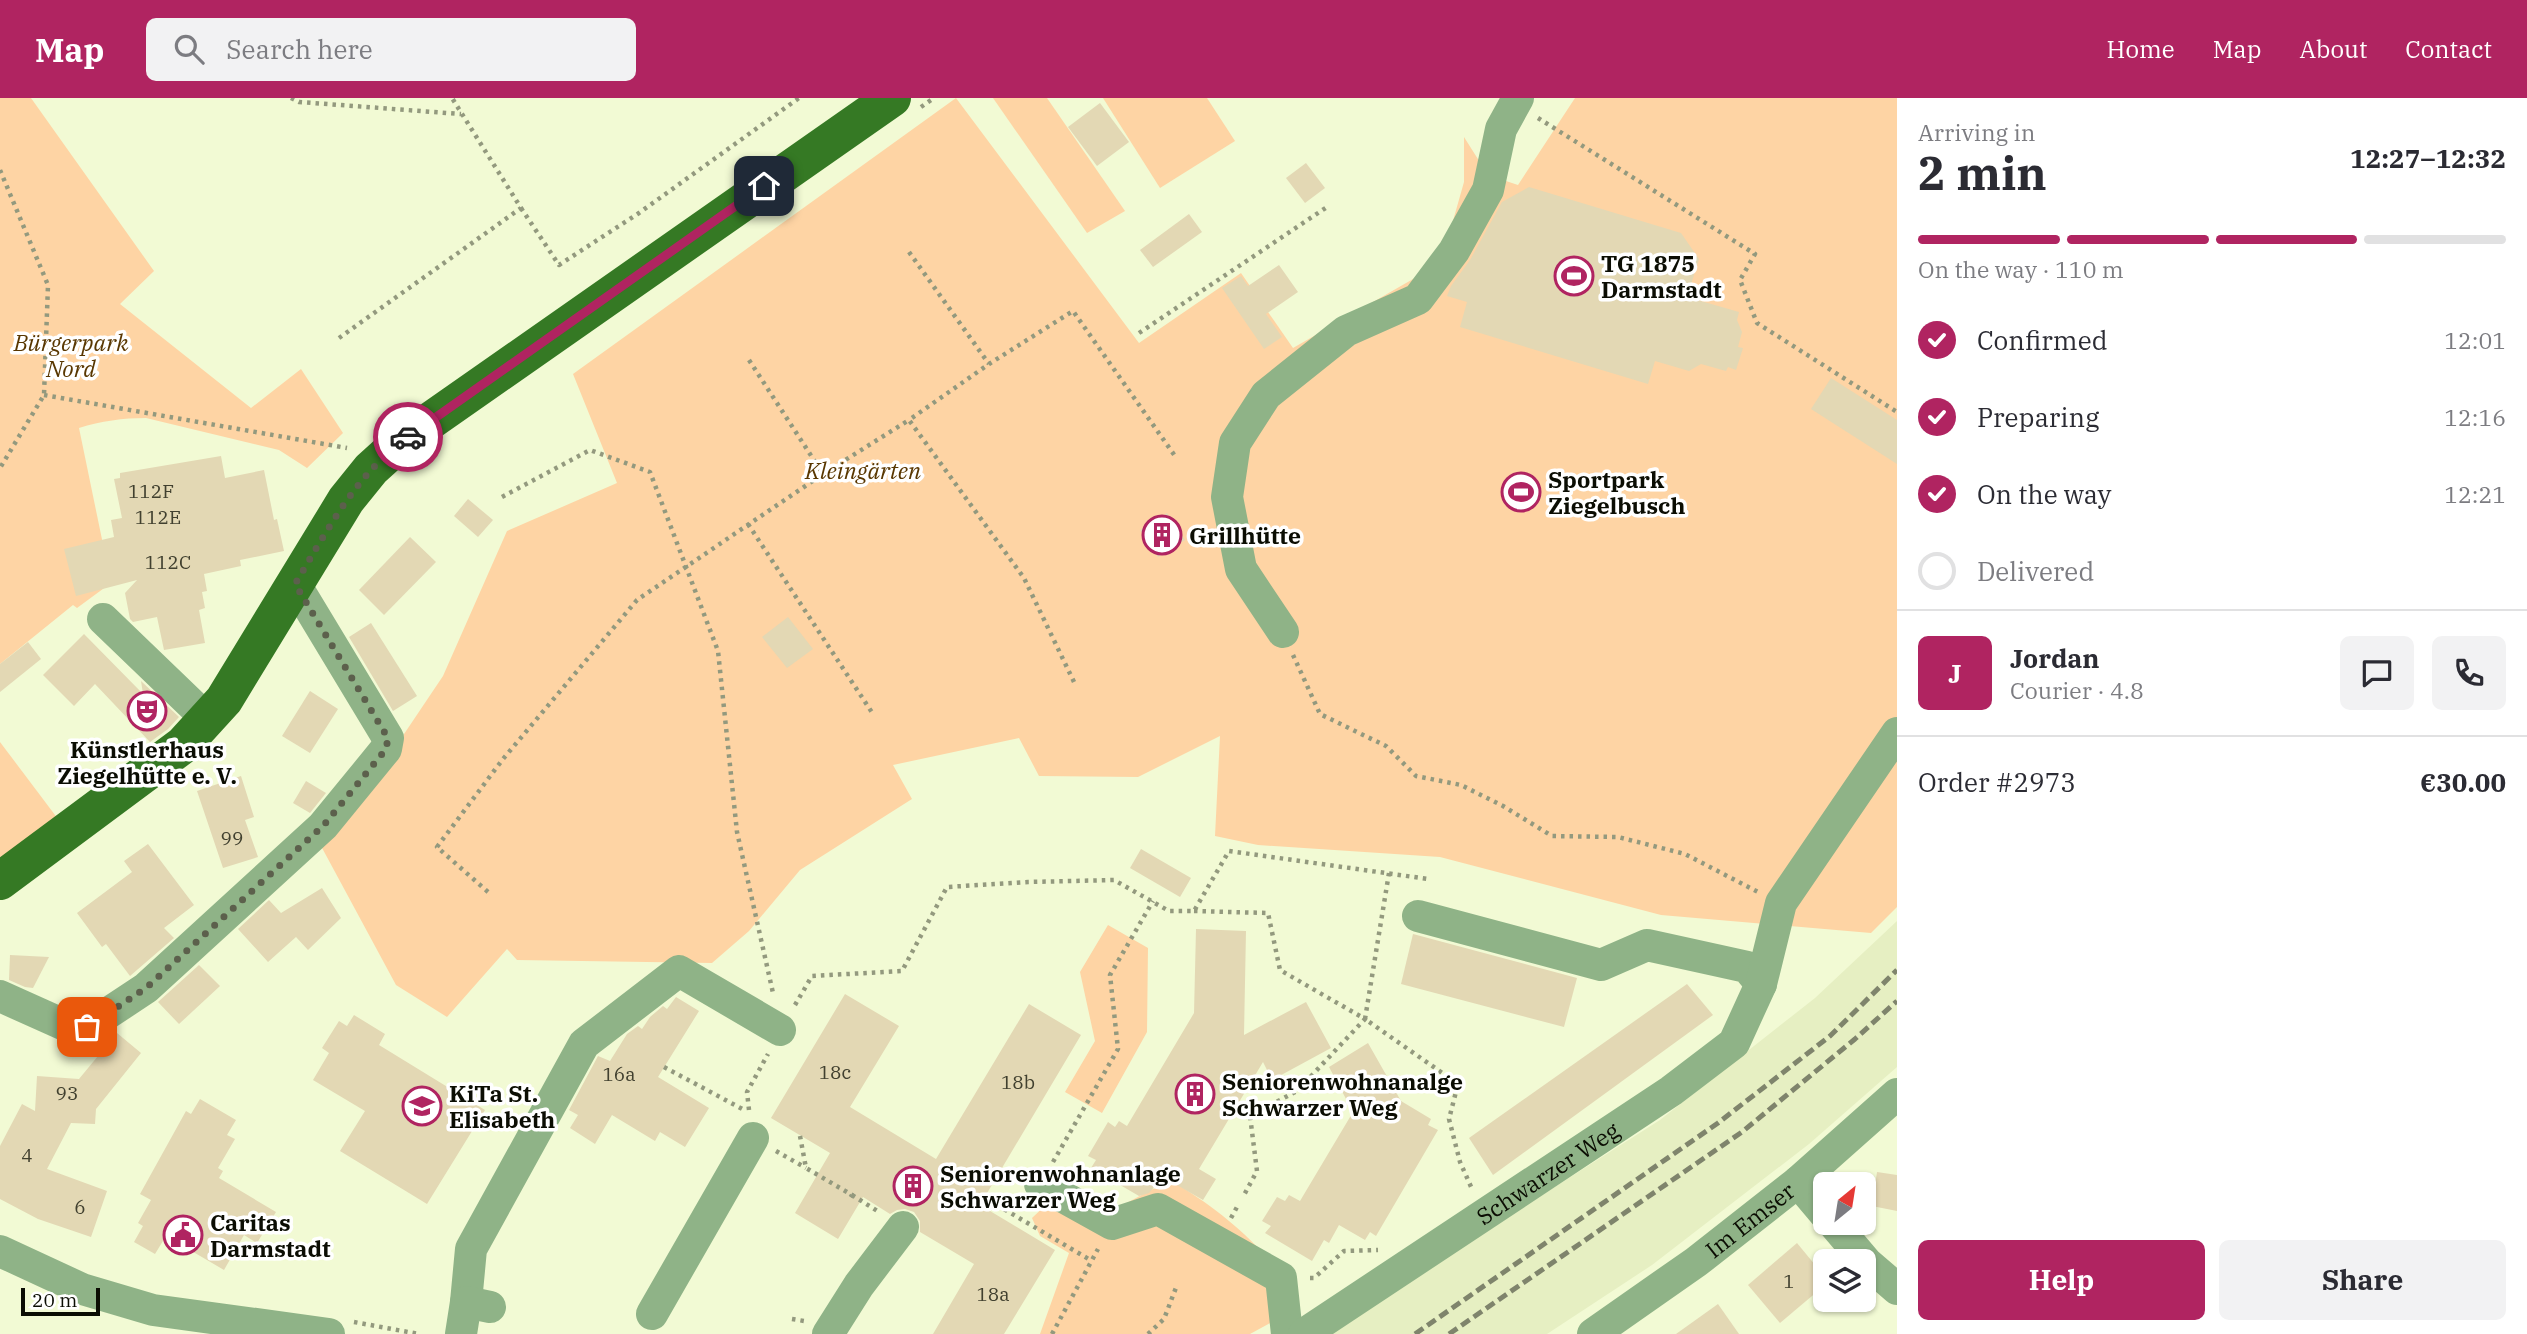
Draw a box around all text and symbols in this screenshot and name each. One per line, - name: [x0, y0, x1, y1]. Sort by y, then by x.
- search box: [146, 18, 636, 81]
- text: Map: [35, 28, 104, 71]
- icon: search: [170, 30, 208, 68]
- text: Search here: [226, 32, 373, 66]
- text: Home: [2107, 33, 2175, 65]
- text: Map: [2213, 33, 2261, 65]
- text: About: [2299, 33, 2367, 65]
- text: Contact: [2405, 33, 2492, 65]
- text: Arriving in: [1918, 117, 2035, 147]
- text: 12:27–12:32: [2350, 141, 2506, 175]
- text: 2 min: [1918, 143, 2047, 203]
- pin: [734, 156, 794, 216]
- icon: home: [745, 167, 783, 205]
- place label: TG 1875 Darmstadt: [1601, 248, 1722, 304]
- text: On the way · 110 m: [1918, 254, 2124, 284]
- sports icon: TG 1875 Darmstadt: [1553, 255, 1595, 297]
- icon: check: [1918, 321, 1956, 359]
- text: Confirmed: [1977, 323, 2108, 357]
- text: 12:01: [2444, 325, 2506, 355]
- park label: Bürgerpark Nord: [13, 327, 129, 383]
- icon: check: [1918, 398, 1956, 436]
- text: Preparing: [1977, 400, 2099, 434]
- courier: [373, 402, 443, 472]
- text: 12:16: [2444, 402, 2506, 432]
- icon: car: [389, 418, 427, 456]
- park label: Kleingärten: [804, 455, 921, 485]
- place label: Sportpark Ziegelbusch: [1548, 464, 1685, 520]
- sports icon: Sportpark Ziegelbusch: [1500, 471, 1542, 513]
- icon: check: [1918, 475, 1956, 513]
- text: On the way: [1977, 477, 2111, 511]
- house number: 112F: [128, 479, 174, 503]
- text: 12:21: [2444, 479, 2506, 509]
- house number: 112E: [135, 505, 181, 529]
- building icon: Grillhütte: [1141, 514, 1183, 556]
- place label: Grillhütte: [1189, 520, 1301, 550]
- house number: 112C: [145, 550, 191, 574]
- text: Delivered: [1977, 554, 2094, 588]
- button: chat: [2340, 636, 2414, 710]
- button: phone: [2432, 636, 2506, 710]
- text: Jordan: [2010, 641, 2100, 675]
- text: J: [1948, 656, 1962, 690]
- text: Courier · 4.8: [2010, 675, 2144, 705]
- theatre icon: Künstlerhaus Ziegelhütte e. V.: [126, 690, 168, 732]
- place label: Künstlerhaus Ziegelhütte e. V.: [57, 734, 237, 790]
- text: Order #2973: [1918, 765, 2076, 799]
- text: €30.00: [2420, 765, 2506, 799]
- house number: 99: [221, 826, 243, 850]
- pin: [57, 997, 117, 1057]
- icon: bag: [68, 1008, 106, 1046]
- house number: 18c: [819, 1060, 851, 1084]
- house number: 16a: [602, 1062, 636, 1086]
- place label: Seniorenwohnanalge Schwarzer Weg: [1222, 1066, 1463, 1122]
- house number: 18b: [1001, 1070, 1035, 1094]
- building icon: Seniorenwohnanalge Schwarzer Weg: [1174, 1073, 1216, 1115]
- place label: KiTa St. Elisabeth: [449, 1078, 555, 1134]
- house number: 93: [56, 1081, 78, 1105]
- school or university icon: KiTa St. Elisabeth: [401, 1085, 443, 1127]
- street label: Schwarzer Weg: [1470, 1114, 1625, 1231]
- house number: 4: [21, 1143, 33, 1167]
- place label: Seniorenwohnanlage Schwarzer Weg: [940, 1158, 1181, 1214]
- building icon: Seniorenwohnanlage Schwarzer Weg: [892, 1165, 934, 1207]
- north arrow: [1813, 1172, 1876, 1236]
- map controls: [1813, 1172, 1876, 1312]
- street label: Im Emser: [1699, 1175, 1801, 1264]
- house number: 6: [74, 1195, 86, 1219]
- place label: Caritas Darmstadt: [210, 1207, 331, 1263]
- public building icon: Caritas Darmstadt: [162, 1214, 204, 1256]
- button: Help: [1918, 1240, 2205, 1320]
- button: Share: [2219, 1240, 2506, 1320]
- button: layers: [1813, 1249, 1876, 1312]
- house number: 1: [1783, 1269, 1795, 1293]
- house number: 18a: [976, 1282, 1010, 1306]
- scale bar: [21, 1285, 100, 1317]
- text: 20 m: [32, 1288, 77, 1312]

